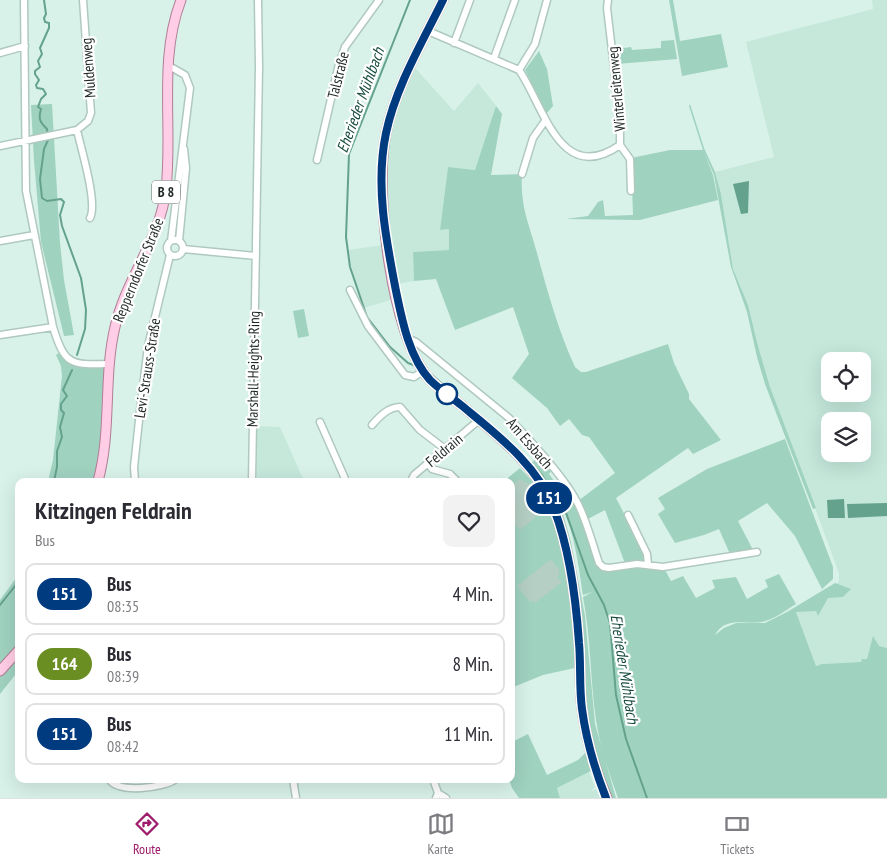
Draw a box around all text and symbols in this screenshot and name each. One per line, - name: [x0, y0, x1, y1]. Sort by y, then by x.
- street label: Muldenweg: [76, 37, 100, 99]
- water label: Eherieder Mühlbach: [332, 44, 389, 155]
- street label: Winterleitenweg: [603, 46, 629, 132]
- street label: Talstraße: [323, 50, 353, 100]
- road number: B 8: [152, 180, 180, 203]
- street label: Repperndorfer Straße: [108, 215, 168, 325]
- street label: Marshall-Heights-Ring: [242, 311, 264, 427]
- street label: Levi-Strauss-Straße: [130, 317, 164, 419]
- map controls: [821, 352, 871, 462]
- button: locate: [821, 352, 871, 402]
- unlabelled marker: [436, 383, 458, 405]
- button: layers: [821, 412, 871, 462]
- street label: Am Essbach: [503, 414, 557, 472]
- street label: Feldrain: [422, 429, 466, 471]
- line badge: 151: [520, 482, 578, 514]
- text: 151: [536, 486, 562, 509]
- text: Kitzingen Feldrain: [35, 495, 192, 526]
- button: heart: [443, 495, 495, 547]
- text: Bus: [35, 530, 55, 550]
- text: Bus: [107, 572, 131, 596]
- text: 151: [52, 582, 77, 605]
- text: 4 Min.: [452, 582, 493, 606]
- text: 08:35: [107, 596, 139, 616]
- water label: Eherieder Mühlbach: [606, 613, 644, 726]
- text: Bus: [107, 642, 131, 666]
- text: 164: [52, 652, 77, 675]
- text: 8 Min.: [452, 652, 493, 676]
- text: 08:39: [107, 666, 139, 686]
- text: Bus: [107, 712, 131, 736]
- text: 151: [52, 722, 77, 745]
- text: 11 Min.: [444, 722, 493, 746]
- text: 08:42: [107, 736, 139, 756]
- tab: Route: [133, 810, 161, 858]
- tab: Karte: [427, 810, 455, 858]
- tab: Tickets: [720, 810, 754, 858]

